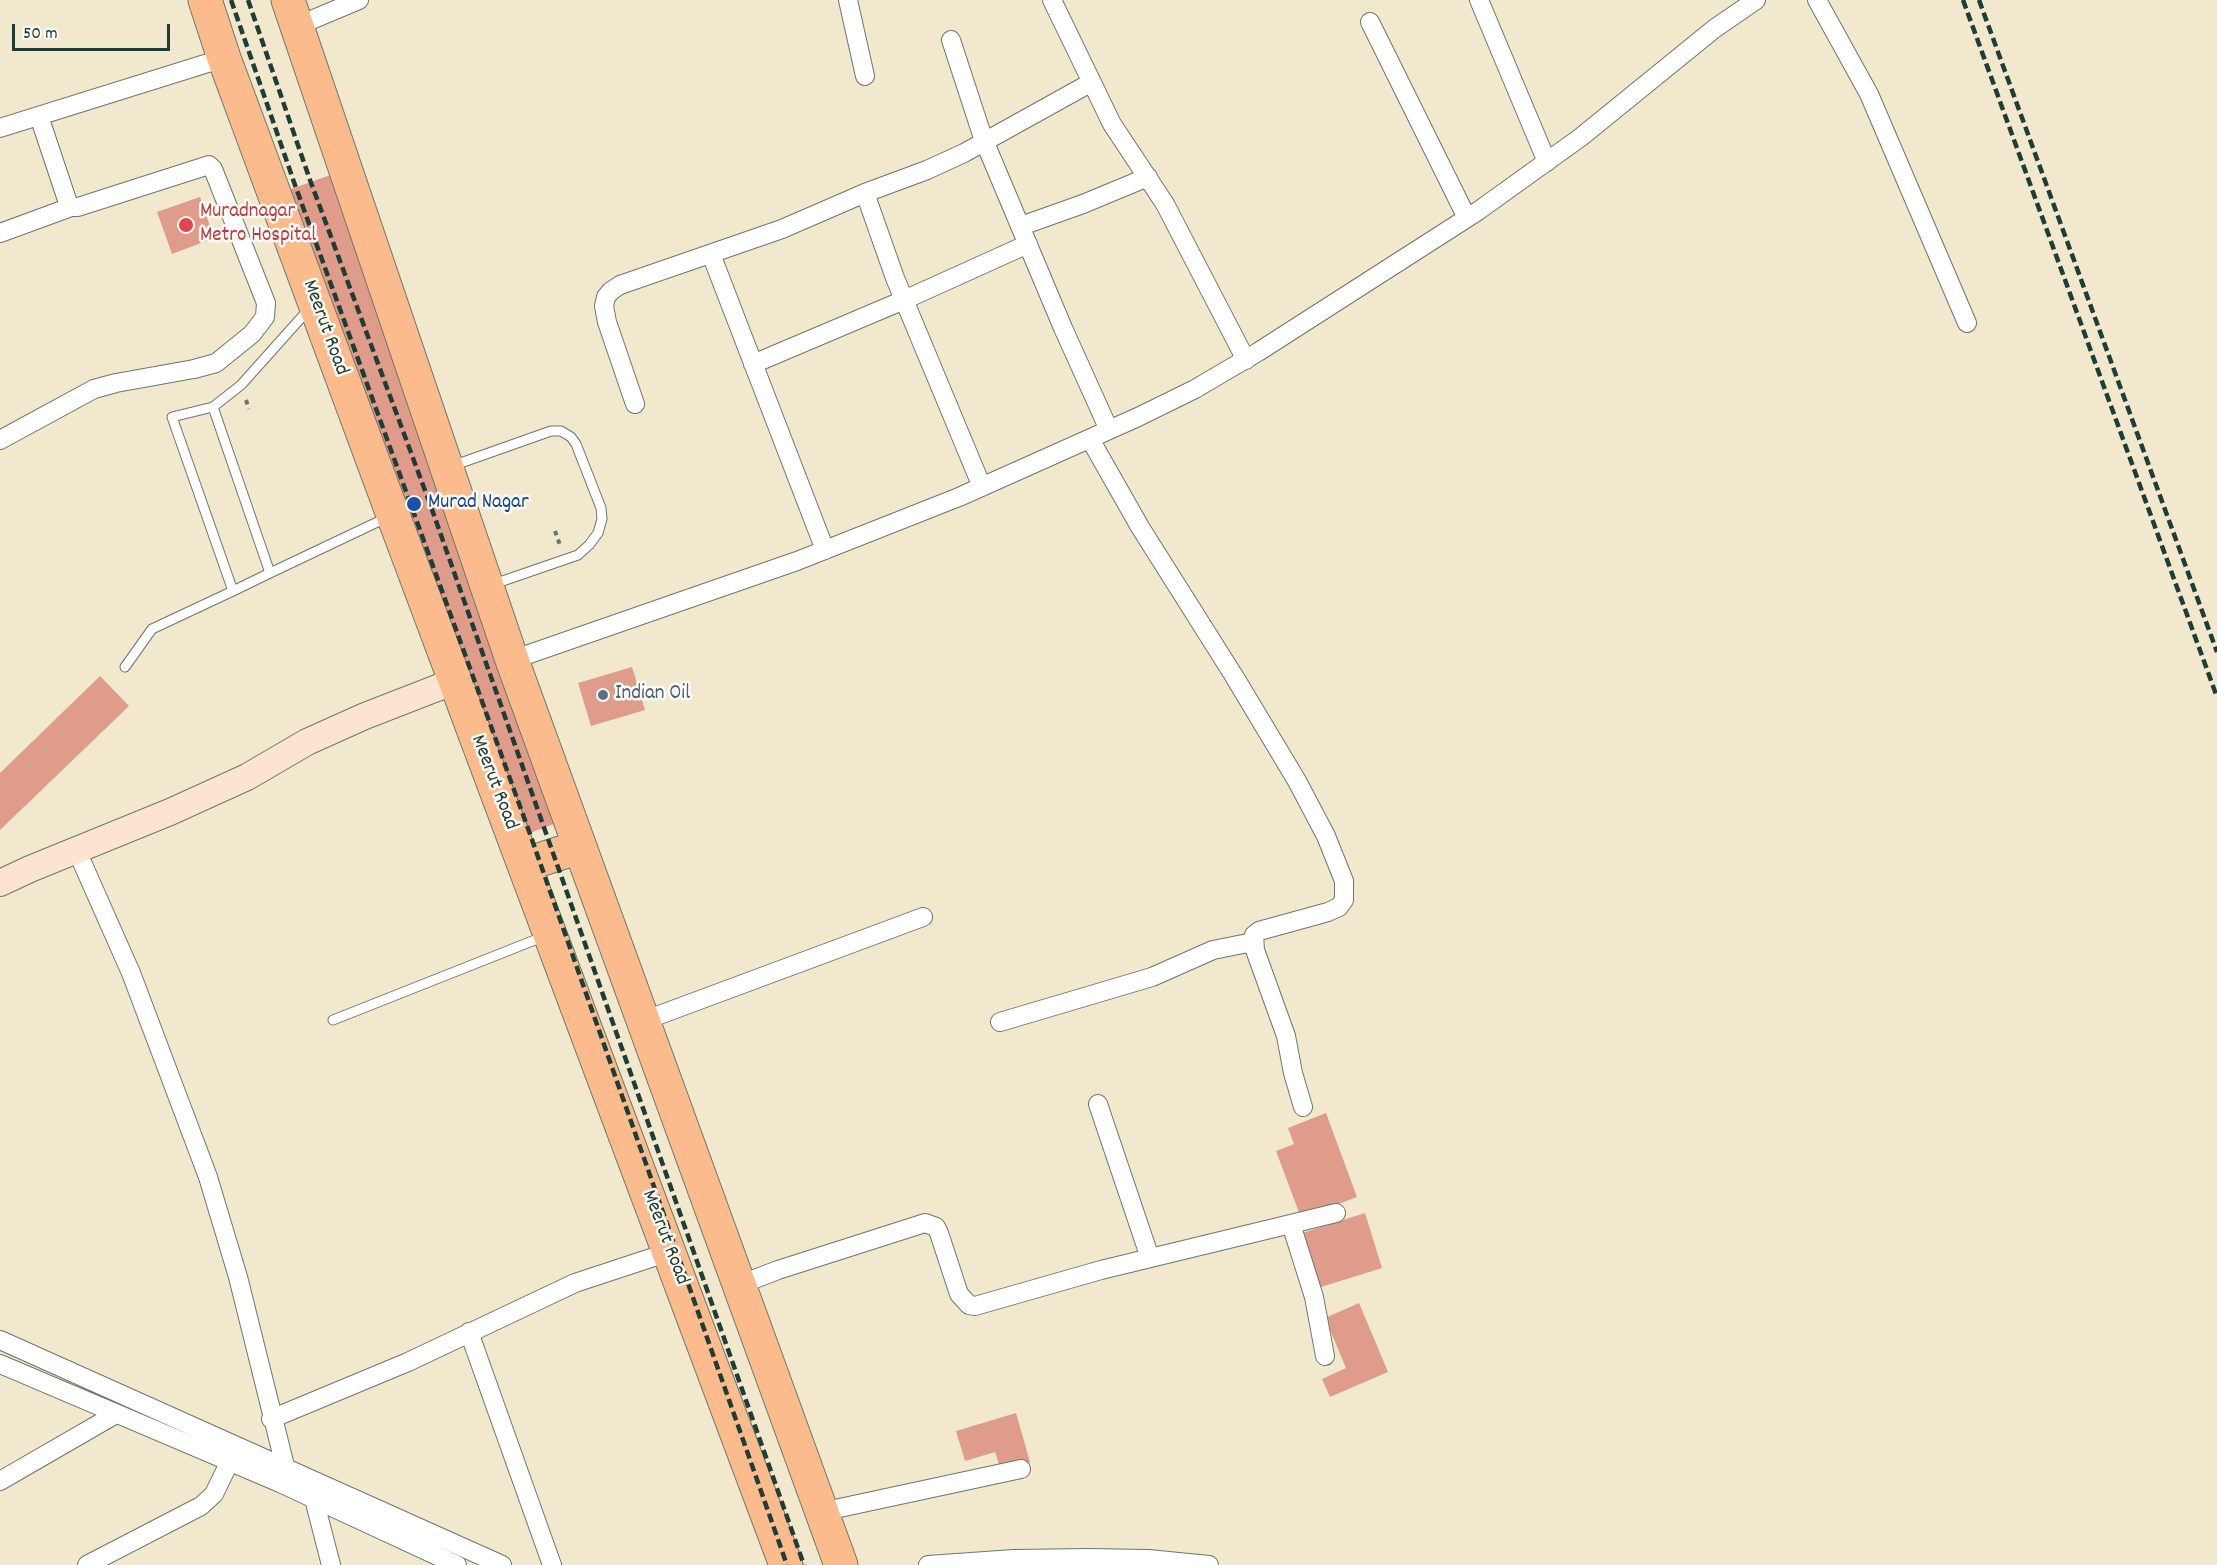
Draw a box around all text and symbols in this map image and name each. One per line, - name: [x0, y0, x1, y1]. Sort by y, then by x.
- scale bar: [15, 12, 172, 50]
- text: 50 m: [23, 22, 58, 47]
- place label: Muradnagar Metro Hospital: [200, 200, 316, 250]
- marker: Muradnagar Metro Hospital: [177, 216, 195, 234]
- street label: Meerut Road: [295, 277, 353, 379]
- place label: Murad Nagar: [428, 491, 529, 517]
- marker: Murad Nagar: [405, 495, 423, 513]
- place label: Indian Oil: [615, 682, 690, 708]
- marker: Indian Oil: [596, 688, 610, 702]
- street label: Meerut Road: [463, 732, 523, 834]
- street label: Meerut Road: [634, 1187, 694, 1289]

